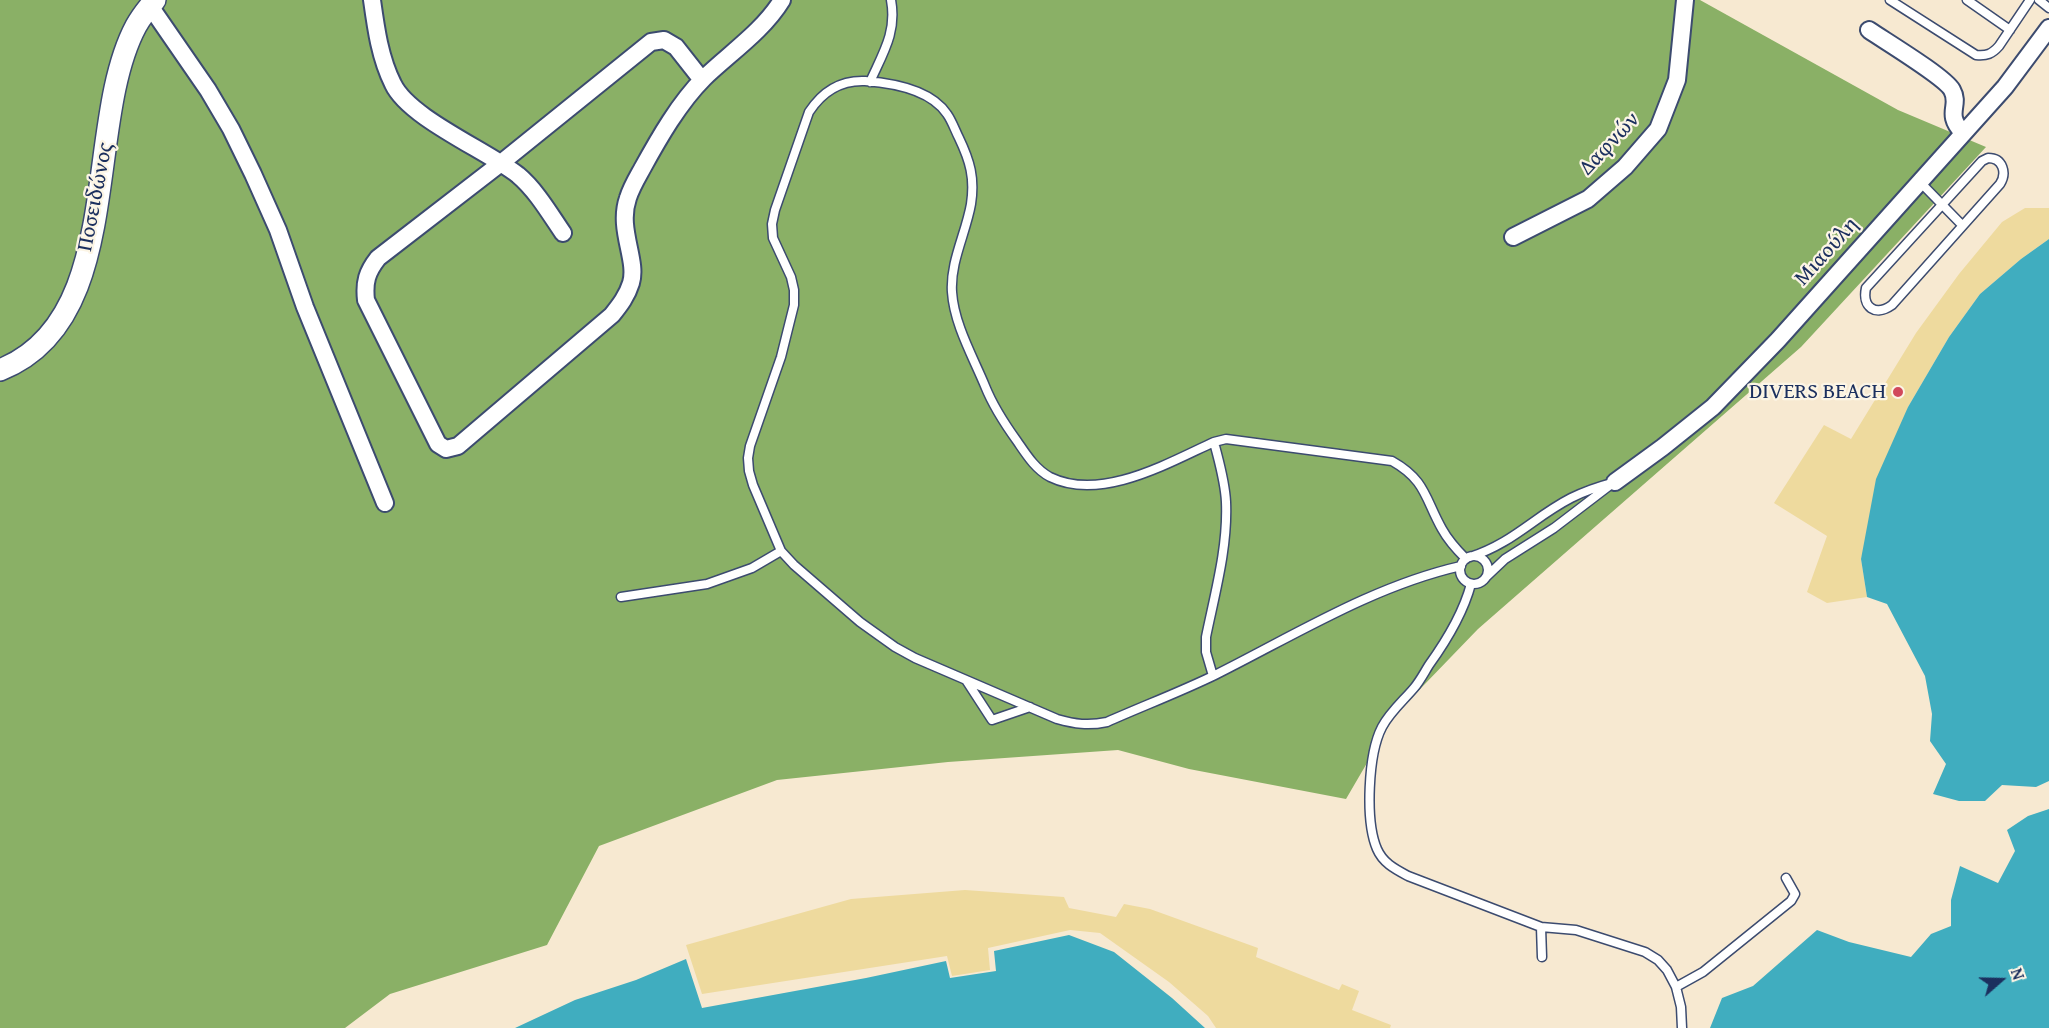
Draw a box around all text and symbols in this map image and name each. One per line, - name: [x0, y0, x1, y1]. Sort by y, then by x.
- street label: Δαφνών: [1574, 107, 1646, 181]
- street label: Ποσειδώνος: [72, 140, 120, 254]
- street label: Μιαούλη: [1789, 212, 1865, 292]
- place label: DIVERS BEACH: [1749, 379, 1886, 405]
- marker: DIVERS BEACH: [1891, 385, 1905, 399]
- north arrow: [1971, 950, 2031, 1010]
- text: N: [2005, 965, 2031, 983]

